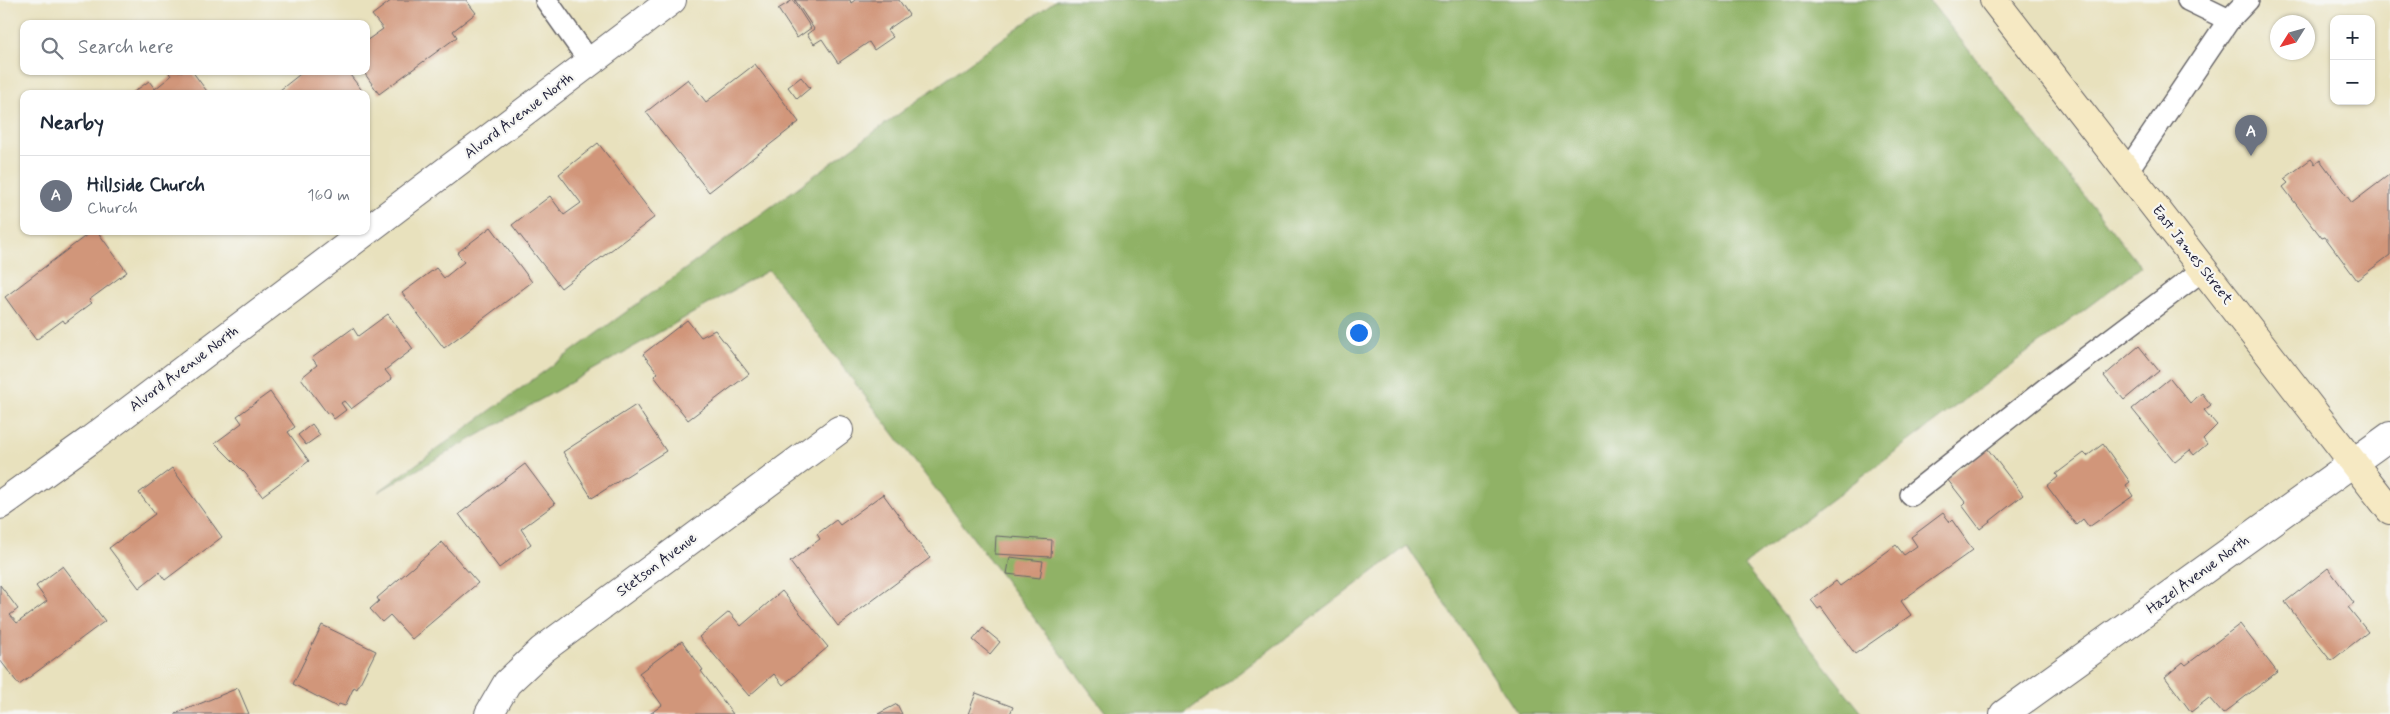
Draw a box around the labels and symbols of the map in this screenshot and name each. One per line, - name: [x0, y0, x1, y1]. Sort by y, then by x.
- north arrow: [2270, 15, 2315, 60]
- street label: Alvord Avenue North: [460, 68, 578, 164]
- pin: A: [2235, 115, 2267, 156]
- street label: East James Street: [2147, 201, 2237, 309]
- your location: [1346, 320, 1372, 346]
- street label: Alvord Avenue North: [125, 321, 243, 417]
- street label: Stetson Avenue: [613, 528, 701, 602]
- street label: Hazel Avenue North: [2142, 531, 2254, 619]

